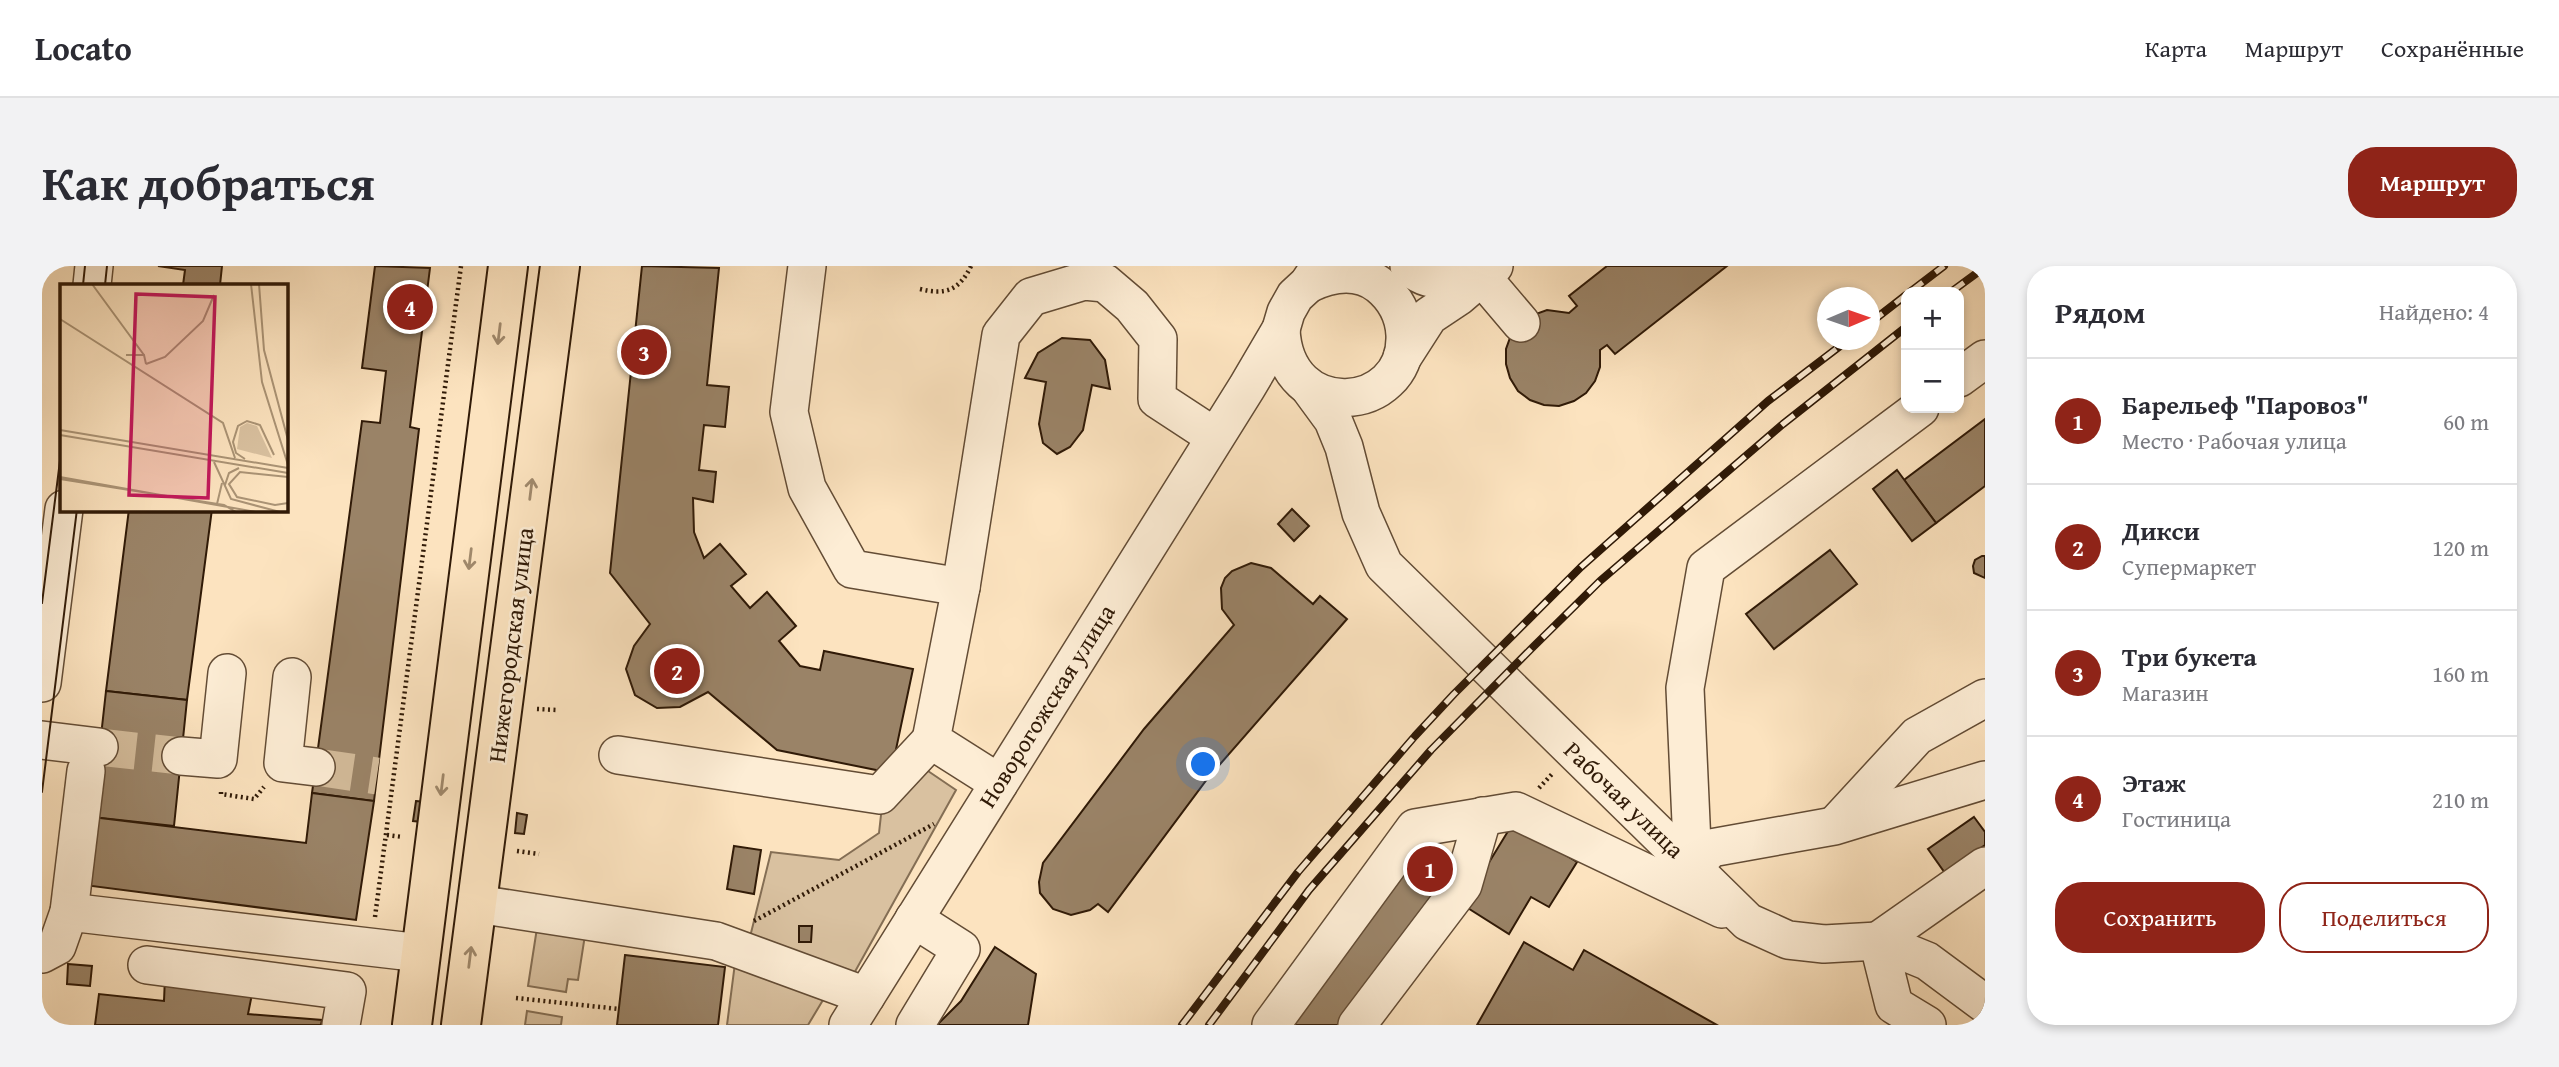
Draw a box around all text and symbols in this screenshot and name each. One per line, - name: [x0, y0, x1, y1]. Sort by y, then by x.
- text: Locato: [35, 24, 132, 72]
- text: Карта: [2145, 31, 2207, 66]
- text: Маршрут: [2245, 31, 2343, 66]
- text: Сохранённые: [2381, 31, 2524, 66]
- text: Как добраться: [42, 146, 375, 218]
- button: Маршрут: [2348, 147, 2517, 218]
- pin: 4: [387, 281, 433, 333]
- inset map: [60, 284, 287, 511]
- north arrow: [1817, 287, 1880, 350]
- map controls: [1901, 287, 1964, 413]
- button: +: [1901, 287, 1964, 350]
- text: Рядом: [2055, 290, 2146, 334]
- text: Найдено: 4: [2379, 295, 2489, 328]
- one-way arrow: [492, 322, 505, 345]
- pin: 3: [621, 326, 667, 378]
- button: −: [1901, 350, 1964, 413]
- text: Барельеф "Паровоз": [2122, 385, 2369, 424]
- text: 1: [2072, 405, 2084, 438]
- text: 60 m: [2443, 405, 2489, 438]
- text: Место · Рабочая улица: [2122, 424, 2347, 457]
- one-way arrow: [525, 478, 538, 501]
- text: Дикси: [2122, 511, 2200, 550]
- street label: Нижегородская улица: [479, 525, 542, 764]
- text: 2: [2072, 531, 2084, 564]
- text: 120 m: [2432, 531, 2489, 564]
- one-way arrow: [463, 547, 476, 570]
- text: Супермаркет: [2122, 550, 2256, 583]
- street label: Новорогожская улица: [970, 597, 1124, 814]
- text: Три букета: [2122, 637, 2257, 676]
- pin: 2: [654, 645, 700, 697]
- text: 3: [2072, 657, 2084, 690]
- text: 160 m: [2432, 657, 2489, 690]
- text: Магазин: [2122, 676, 2209, 709]
- street label: Рабочая улица: [1556, 733, 1693, 867]
- your location: [1186, 747, 1220, 781]
- text: Этаж: [2122, 763, 2186, 802]
- one-way arrow: [435, 773, 448, 796]
- text: 4: [2072, 783, 2084, 816]
- text: 210 m: [2432, 783, 2489, 816]
- text: Гостиница: [2122, 802, 2231, 835]
- pin: 1: [1407, 843, 1453, 895]
- button: Сохранить: [2055, 882, 2265, 953]
- button: Поделиться: [2279, 882, 2489, 953]
- one-way arrow: [464, 946, 477, 969]

